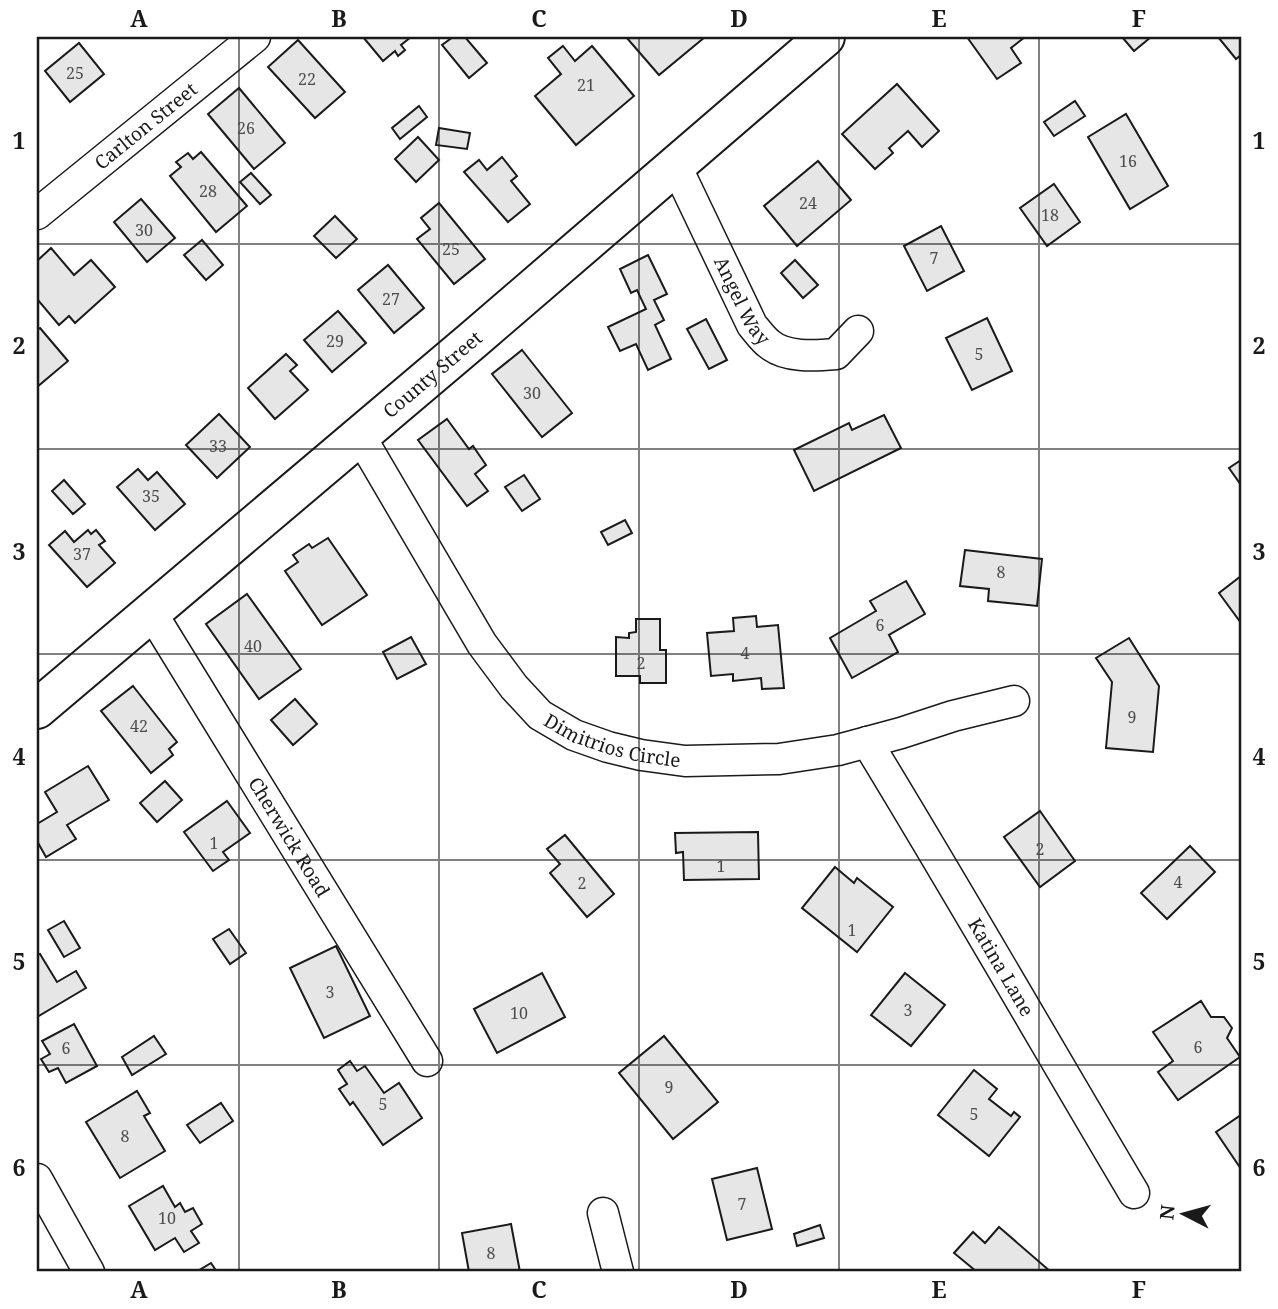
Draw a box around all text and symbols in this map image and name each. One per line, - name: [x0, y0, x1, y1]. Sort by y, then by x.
- text: A: [130, 2, 148, 34]
- text: B: [331, 2, 347, 34]
- text: C: [531, 2, 547, 34]
- text: D: [730, 2, 748, 34]
- text: E: [931, 2, 947, 34]
- text: F: [1132, 2, 1146, 34]
- house number: 25: [66, 62, 84, 84]
- house number: 22: [298, 68, 316, 90]
- house number: 21: [577, 74, 595, 96]
- street label: Carlton Street: [89, 76, 203, 175]
- house number: 26: [237, 117, 255, 139]
- text: 1: [13, 124, 26, 156]
- text: 1: [1253, 124, 1266, 156]
- house number: 16: [1119, 150, 1137, 172]
- house number: 28: [199, 180, 217, 202]
- house number: 24: [799, 192, 817, 214]
- house number: 18: [1041, 204, 1059, 226]
- house number: 30: [135, 219, 153, 241]
- house number: 25: [442, 238, 460, 260]
- house number: 7: [930, 247, 939, 269]
- street label: Angel Way: [708, 252, 776, 351]
- house number: 27: [382, 288, 400, 310]
- street label: County Street: [377, 325, 488, 424]
- text: 2: [13, 329, 26, 361]
- text: 2: [1253, 329, 1266, 361]
- house number: 29: [326, 330, 344, 352]
- house number: 5: [975, 343, 983, 365]
- house number: 30: [523, 382, 541, 404]
- house number: 33: [209, 435, 227, 457]
- house number: 35: [142, 485, 160, 507]
- text: 3: [13, 535, 26, 567]
- text: 3: [1253, 535, 1266, 567]
- house number: 37: [73, 543, 91, 565]
- house number: 8: [997, 561, 1006, 583]
- house number: 6: [876, 614, 885, 636]
- house number: 40: [244, 635, 262, 657]
- house number: 4: [741, 642, 750, 664]
- house number: 2: [637, 652, 645, 674]
- house number: 9: [1128, 706, 1136, 728]
- street label: Dimitrios Circle: [539, 707, 682, 773]
- house number: 42: [130, 715, 148, 737]
- text: 4: [13, 740, 26, 772]
- text: 4: [1253, 740, 1266, 772]
- street label: Cherwick Road: [242, 772, 336, 902]
- house number: 1: [210, 832, 218, 854]
- house number: 2: [1036, 838, 1044, 860]
- house number: 1: [717, 855, 725, 877]
- house number: 4: [1174, 871, 1183, 893]
- house number: 2: [578, 872, 586, 894]
- street label: Katina Lane: [962, 913, 1040, 1021]
- house number: 1: [848, 919, 856, 941]
- text: 5: [13, 945, 26, 977]
- text: 5: [1253, 945, 1266, 977]
- house number: 3: [326, 981, 335, 1003]
- house number: 3: [904, 999, 913, 1021]
- house number: 10: [510, 1002, 528, 1024]
- house number: 6: [1194, 1036, 1203, 1058]
- house number: 6: [62, 1037, 71, 1059]
- house number: 9: [665, 1076, 673, 1098]
- house number: 5: [379, 1093, 387, 1115]
- house number: 5: [970, 1103, 978, 1125]
- house number: 8: [121, 1125, 130, 1147]
- text: 6: [13, 1151, 26, 1183]
- text: 6: [1253, 1151, 1266, 1183]
- north arrow: [1148, 1180, 1218, 1250]
- house number: 7: [738, 1193, 747, 1215]
- text: N: [1153, 1203, 1181, 1221]
- house number: 10: [158, 1207, 176, 1229]
- house number: 8: [487, 1242, 496, 1264]
- text: A: [130, 1273, 148, 1305]
- text: B: [331, 1273, 347, 1305]
- text: C: [531, 1273, 547, 1305]
- text: D: [730, 1273, 748, 1305]
- text: E: [931, 1273, 947, 1305]
- text: F: [1132, 1273, 1146, 1305]

